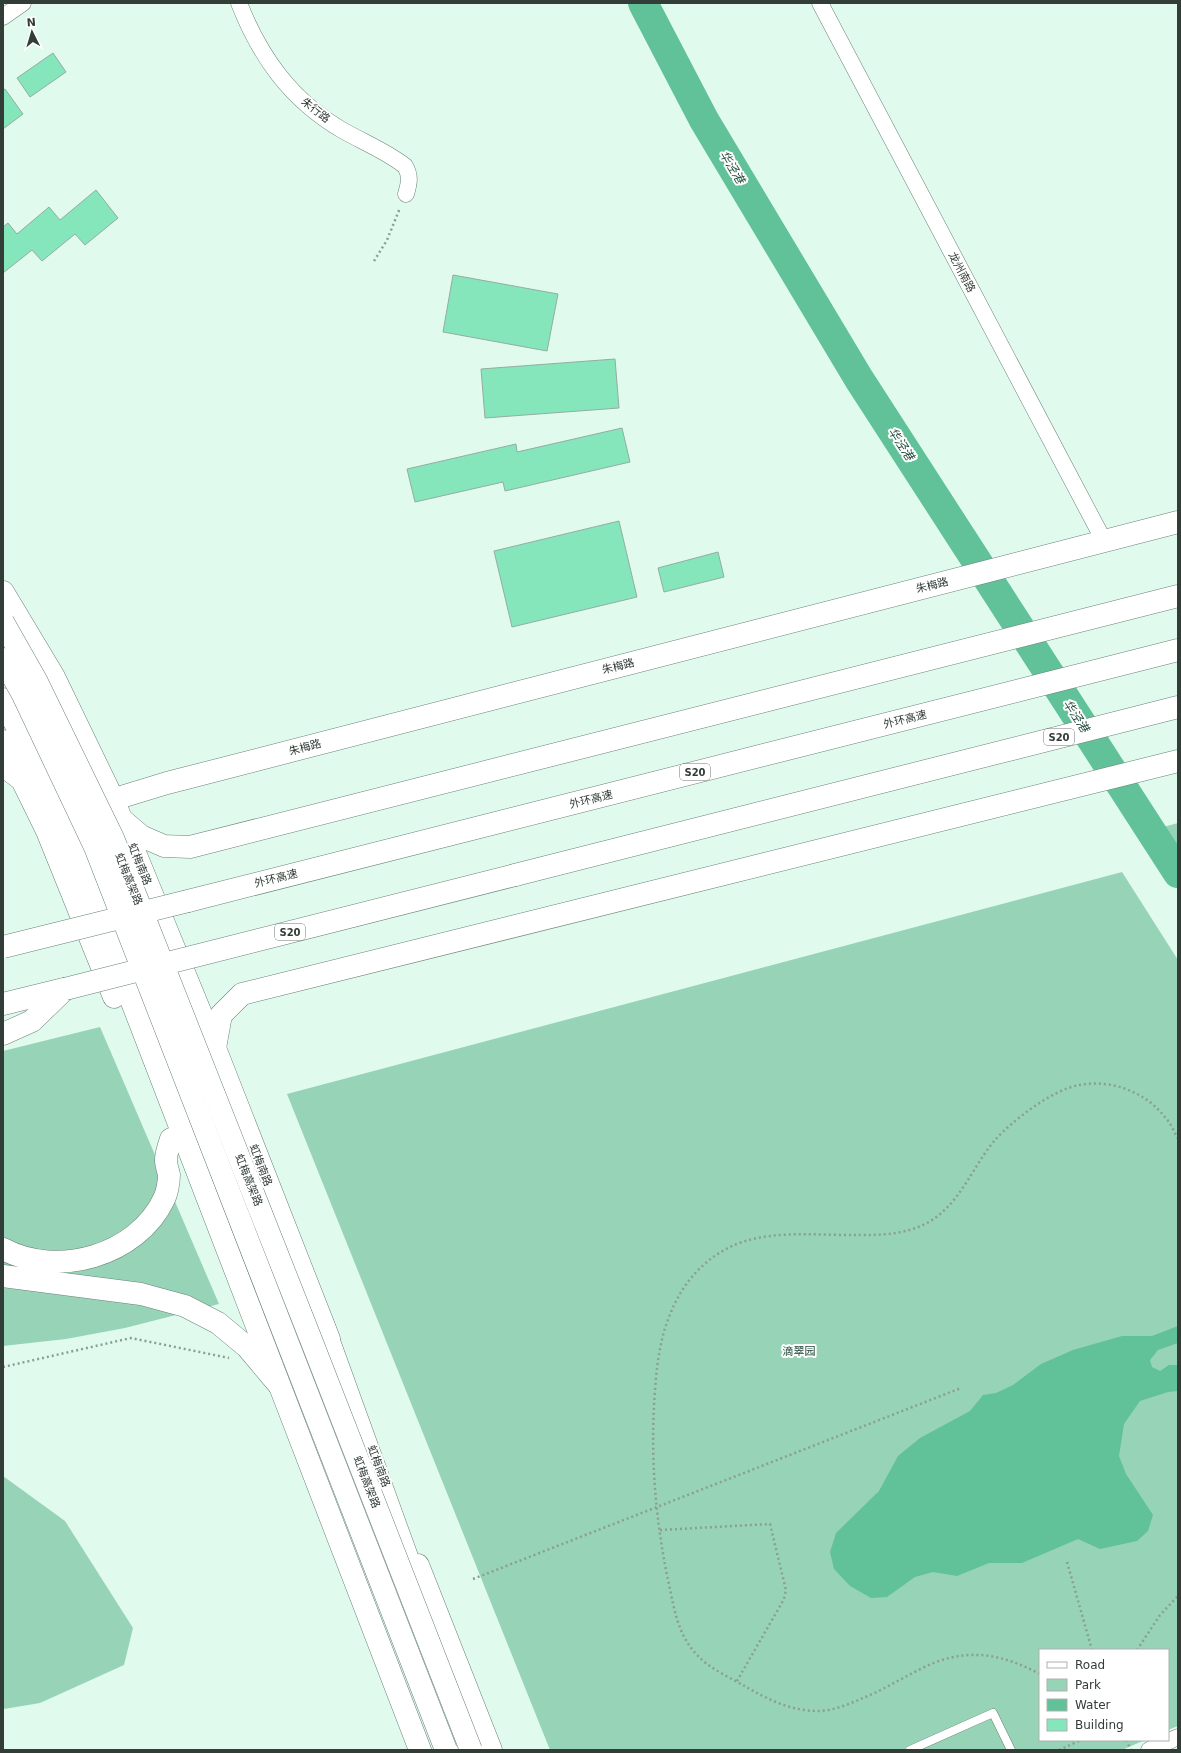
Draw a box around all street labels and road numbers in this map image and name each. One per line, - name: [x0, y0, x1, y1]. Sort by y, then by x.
- street label: 朱行路: [299, 95, 333, 126]
- street label: 龙州南路: [945, 250, 978, 295]
- street label: 朱梅路: [915, 575, 950, 596]
- street label: 朱梅路: [601, 656, 636, 677]
- street label: 外环高速: [882, 708, 928, 731]
- road number: S20: [1044, 729, 1074, 745]
- street label: 朱梅路: [288, 737, 323, 758]
- road number: S20: [680, 764, 710, 780]
- street label: 外环高速: [568, 788, 614, 811]
- street label: 虹梅南路: [125, 841, 154, 887]
- street label: 虹梅高架路: [112, 851, 145, 907]
- street label: 外环高速: [253, 867, 299, 890]
- road number: S20: [275, 924, 305, 940]
- street label: 虹梅南路: [247, 1142, 274, 1188]
- street label: 虹梅高架路: [232, 1152, 265, 1208]
- street label: 虹梅南路: [365, 1443, 392, 1489]
- street label: 虹梅高架路: [351, 1454, 382, 1510]

